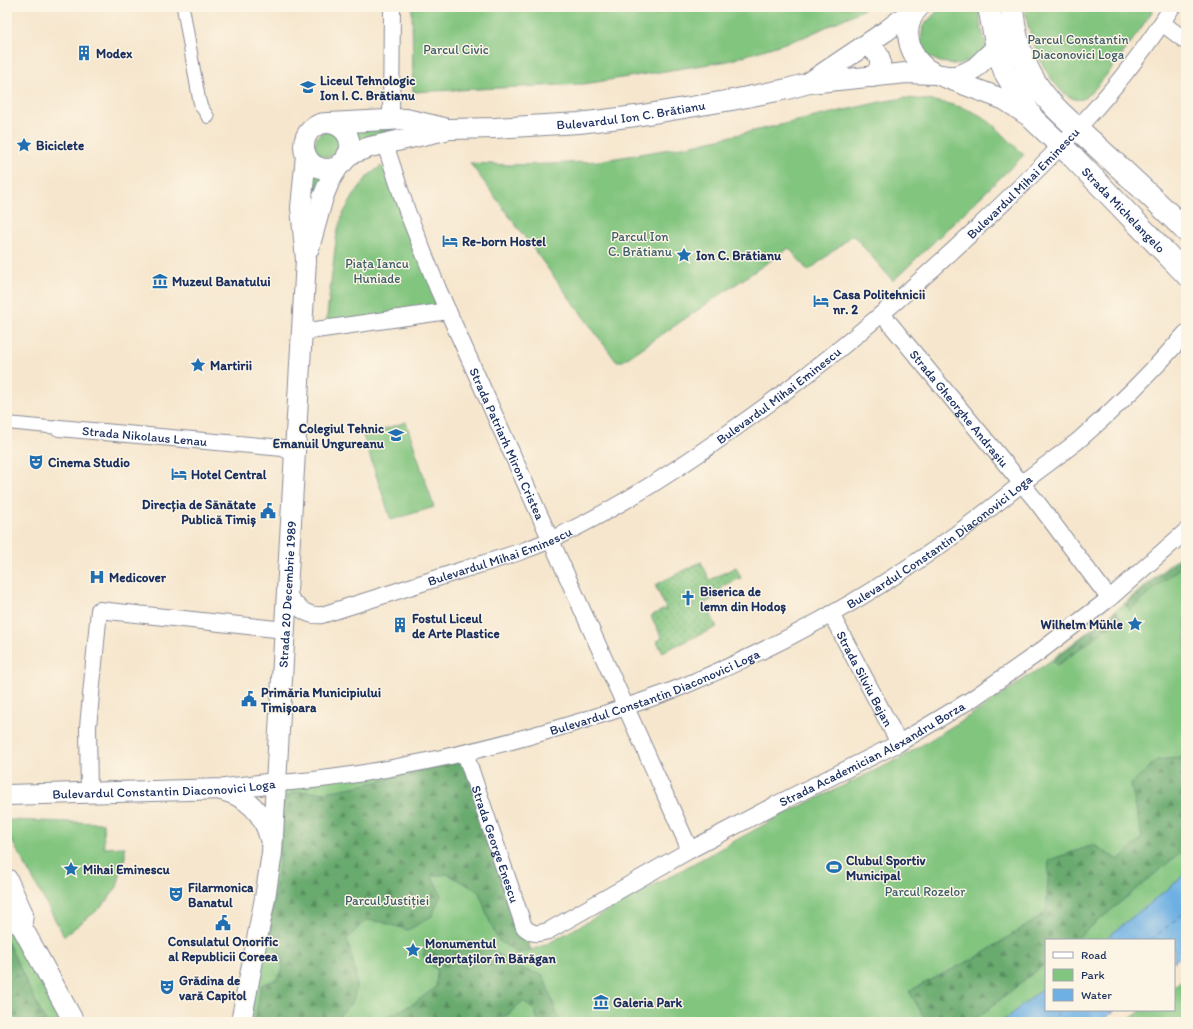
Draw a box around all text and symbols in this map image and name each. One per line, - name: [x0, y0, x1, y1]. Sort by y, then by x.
- park label: Parcul Constantin Diaconovici Loga: [1027, 32, 1129, 62]
- park label: Parcul Civic: [423, 42, 489, 57]
- building icon: Modex: [75, 44, 93, 62]
- place label: Modex: [96, 46, 133, 61]
- place label: Liceul Tehnologic Ion I. C. Brătianu: [320, 73, 416, 103]
- school or university icon: Liceul Tehnologic Ion I. C. Brătianu: [299, 78, 317, 96]
- street label: Bulevardul Ion C. Brătianu: [556, 97, 706, 132]
- street label: Bulevardul Mihai Eminescu: [963, 124, 1082, 241]
- place icon: Biciclete: [15, 136, 33, 154]
- place label: Biciclete: [36, 138, 84, 153]
- street label: Strada Michelangelo: [1079, 163, 1169, 256]
- park label: Parcul Ion C. Brătianu: [608, 229, 672, 259]
- hotel icon: Re-born Hostel: [441, 232, 459, 250]
- place label: Re-born Hostel: [462, 234, 546, 249]
- place icon: Ion C. Brătianu: [675, 246, 693, 264]
- place label: Ion C. Brătianu: [696, 248, 782, 263]
- park label: Piața Iancu Huniade: [345, 256, 409, 286]
- museum icon: Muzeul Banatului: [151, 272, 169, 290]
- place label: Muzeul Banatului: [172, 274, 271, 289]
- place label: Casa Politehnicii nr. 2: [832, 287, 925, 317]
- hotel icon: Casa Politehnicii nr. 2: [812, 292, 830, 310]
- street label: Bulevardul Mihai Eminescu: [713, 344, 844, 447]
- street label: Strada Gheorghe Andrașiu: [907, 346, 1012, 470]
- place icon: Martirii: [189, 356, 207, 374]
- place label: Martirii: [210, 358, 252, 373]
- street label: Strada Patriarh Miron Cristea: [467, 365, 548, 522]
- place label: Colegiul Tehnic Emanuil Ungureanu: [273, 421, 385, 452]
- street label: Strada Nikolaus Lenau: [81, 423, 208, 449]
- school or university icon: Colegiul Tehnic Emanuil Ungureanu: [387, 426, 405, 444]
- theatre icon: Cinema Studio: [27, 453, 45, 471]
- place label: Cinema Studio: [48, 455, 130, 470]
- hotel icon: Hotel Central: [170, 465, 188, 483]
- place label: Hotel Central: [191, 467, 267, 482]
- street label: Bulevardul Constantin Diaconovici Loga: [844, 471, 1035, 611]
- place label: Direcția de Sănătate Publică Timiș: [142, 497, 256, 528]
- public building icon: Direcția de Sănătate Publică Timiș: [259, 502, 277, 520]
- street label: Strada 20 Decembrie 1989: [275, 520, 299, 668]
- street label: Bulevardul Mihai Eminescu: [426, 523, 574, 588]
- hospital icon: Medicover: [88, 568, 106, 586]
- place label: Medicover: [109, 570, 167, 585]
- place label: Biserica de lemn din Hodoș: [700, 584, 786, 615]
- church icon: Biserica de lemn din Hodoș: [679, 589, 697, 607]
- place label: Fostul Liceul de Arte Plastice: [412, 611, 500, 641]
- place icon: Wilhelm Mühle: [1126, 615, 1144, 633]
- building icon: Fostul Liceul de Arte Plastice: [391, 616, 409, 634]
- place label: Wilhelm Mühle: [1041, 617, 1123, 632]
- street label: Strada Silviu Bejan: [834, 628, 897, 730]
- street label: Bulevardul Constantin Diaconovici Loga: [548, 645, 762, 738]
- place label: Primăria Municipiului Timișoara: [260, 685, 381, 716]
- public building icon: Primăria Municipiului Timișoara: [240, 690, 258, 708]
- street label: Strada Academician Alexandru Borza: [776, 698, 968, 809]
- street label: Bulevardul Constantin Diaconovici Loga: [52, 776, 276, 801]
- street label: Strada George Enescu: [469, 783, 523, 905]
- place label: Clubul Sportiv Municipal: [846, 853, 927, 884]
- sports icon: Clubul Sportiv Municipal: [825, 858, 843, 876]
- place icon: Mihai Eminescu: [62, 860, 80, 878]
- place label: Mihai Eminescu: [83, 862, 170, 877]
- place label: Filarmonica Banatul: [188, 880, 254, 910]
- park label: Parcul Rozelor: [885, 884, 966, 899]
- theatre icon: Filarmonica Banatul: [167, 885, 185, 903]
- park label: Parcul Justiției: [345, 893, 429, 908]
- public building icon: Consulatul Onorific al Republicii Coreea: [214, 914, 232, 932]
- place label: Consulatul Onorific al Republicii Coreea: [168, 934, 278, 965]
- place label: Monumentul deportaților în Bărăgan: [425, 936, 557, 967]
- legend: [1045, 939, 1175, 1011]
- place icon: Monumentul deportaților în Bărăgan: [404, 941, 422, 959]
- text: Road: [1081, 948, 1107, 962]
- text: Park: [1081, 968, 1105, 982]
- place label: Grădina de vară Capitol: [179, 973, 247, 1004]
- theatre icon: Grădina de vară Capitol: [158, 978, 176, 996]
- text: Water: [1081, 988, 1112, 1002]
- museum icon: Galeria Park: [592, 993, 610, 1011]
- place label: Galeria Park: [613, 995, 682, 1010]

